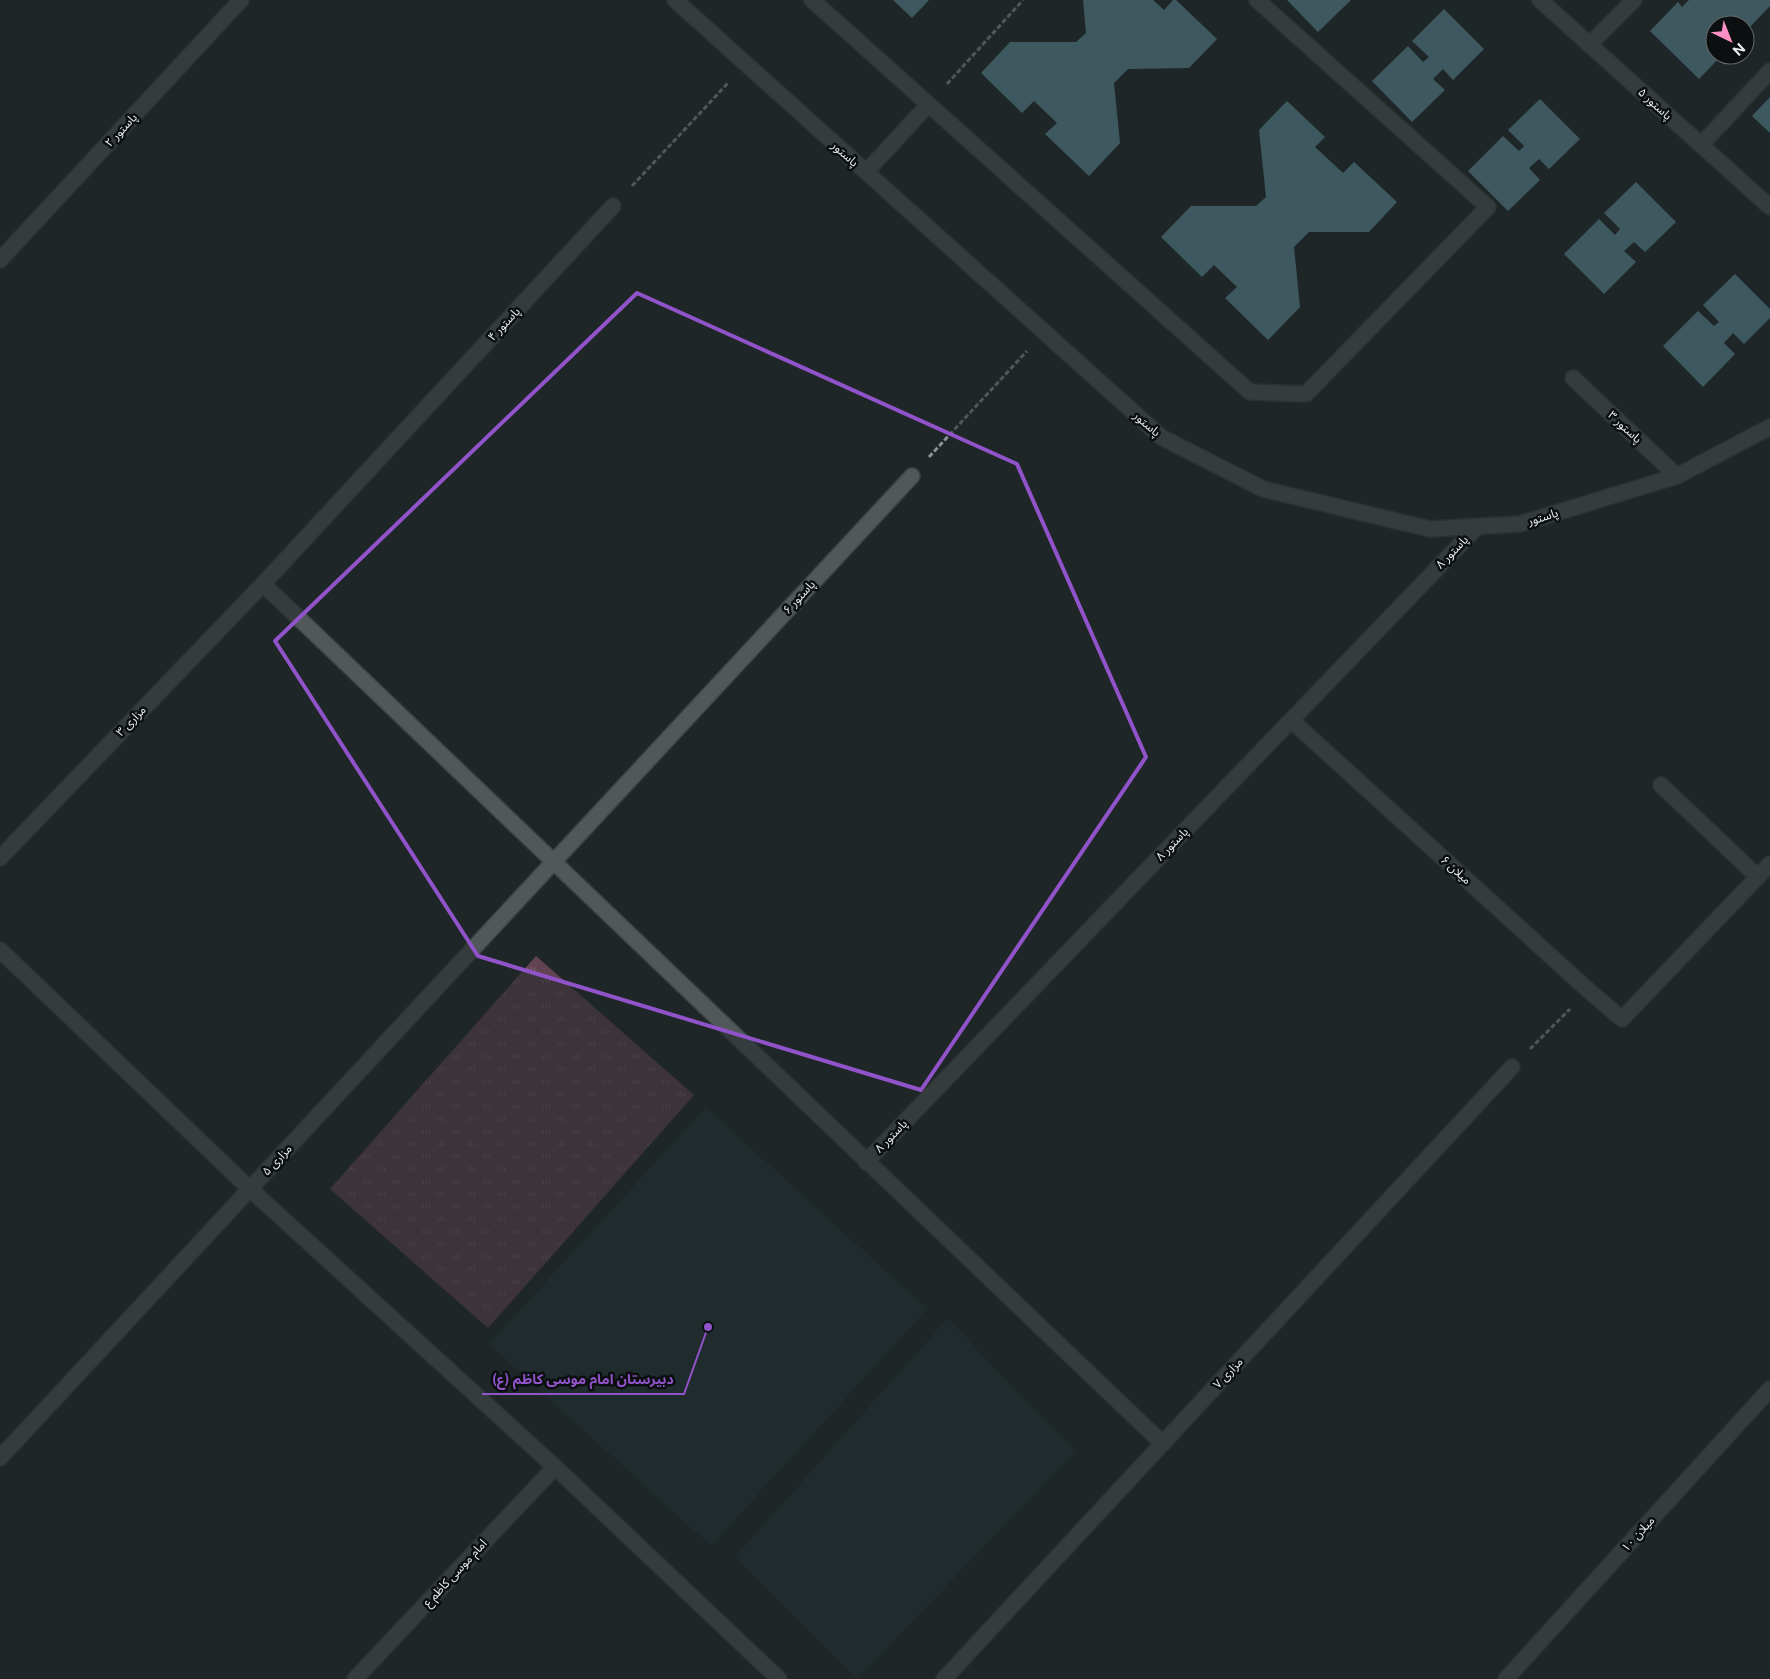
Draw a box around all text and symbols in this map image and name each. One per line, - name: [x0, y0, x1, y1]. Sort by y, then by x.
- north arrow: [1705, 15, 1755, 65]
- text: N: [1729, 40, 1748, 59]
- street label: پاستور ۵: [1634, 85, 1675, 124]
- street label: پاستور ۲: [102, 110, 141, 150]
- street label: پاستور: [827, 138, 861, 170]
- street label: پاستور ۴: [485, 304, 524, 344]
- street label: پاستور: [1129, 408, 1163, 440]
- street label: پاستور ۳: [1605, 408, 1645, 447]
- street label: پاستور: [1525, 506, 1560, 530]
- street label: پاستور ۸: [1433, 532, 1472, 572]
- street label: پاستور ۶: [780, 577, 819, 617]
- street label: مزاری ۳: [113, 703, 149, 739]
- street label: پاستور ۸: [1153, 824, 1192, 864]
- street label: میلان ۶: [1438, 853, 1474, 887]
- street label: پاستور ۸: [872, 1116, 911, 1156]
- street label: مزاری ۵: [259, 1142, 295, 1178]
- street label: مزاری ۷: [1210, 1355, 1246, 1391]
- callout: دبیرستان امام موسی کاظم (ع): [482, 1365, 684, 1394]
- text: دبیرستان امام موسی کاظم (ع): [492, 1371, 674, 1390]
- street label: میلان ۱۰: [1618, 1513, 1658, 1555]
- street label: امام موسی کاظم ع: [420, 1536, 491, 1611]

